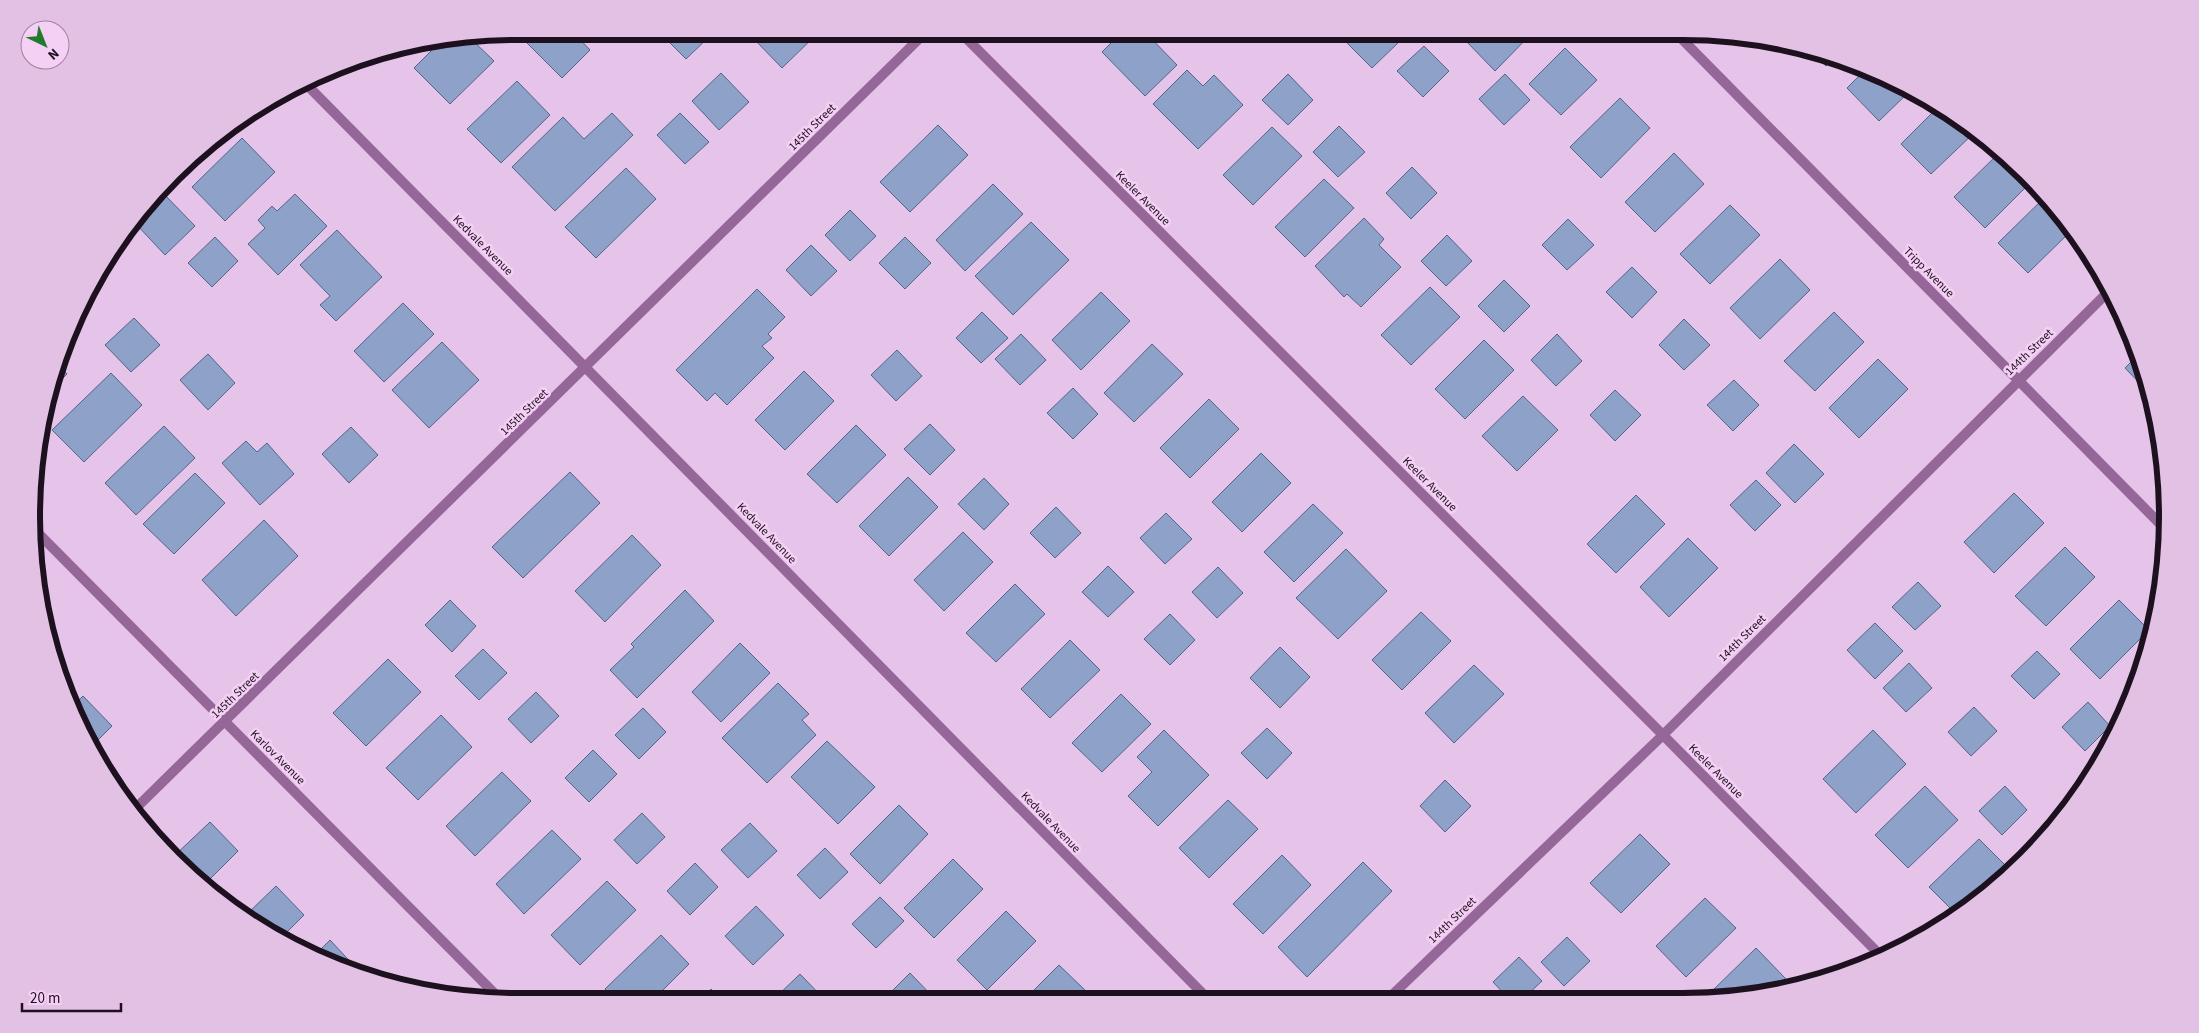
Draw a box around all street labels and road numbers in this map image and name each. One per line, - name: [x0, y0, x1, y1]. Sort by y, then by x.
- street label: 145th Street: [785, 100, 840, 155]
- street label: Keeler Avenue: [1111, 167, 1174, 230]
- street label: Kedvale Avenue: [449, 211, 517, 279]
- street label: Tripp Avenue: [1899, 243, 1958, 302]
- street label: 144th Street: [2002, 325, 2057, 380]
- street label: 145th Street: [497, 385, 552, 440]
- street label: Keeler Avenue: [1398, 453, 1461, 516]
- street label: Kedvale Avenue: [733, 499, 800, 568]
- street label: 144th Street: [1715, 611, 1770, 666]
- street label: 145th Street: [208, 668, 263, 723]
- street label: Karlov Avenue: [246, 726, 309, 789]
- street label: Keeler Avenue: [1684, 740, 1747, 803]
- street label: Kedvale Avenue: [1017, 788, 1084, 857]
- street label: 144th Street: [1425, 893, 1480, 948]

